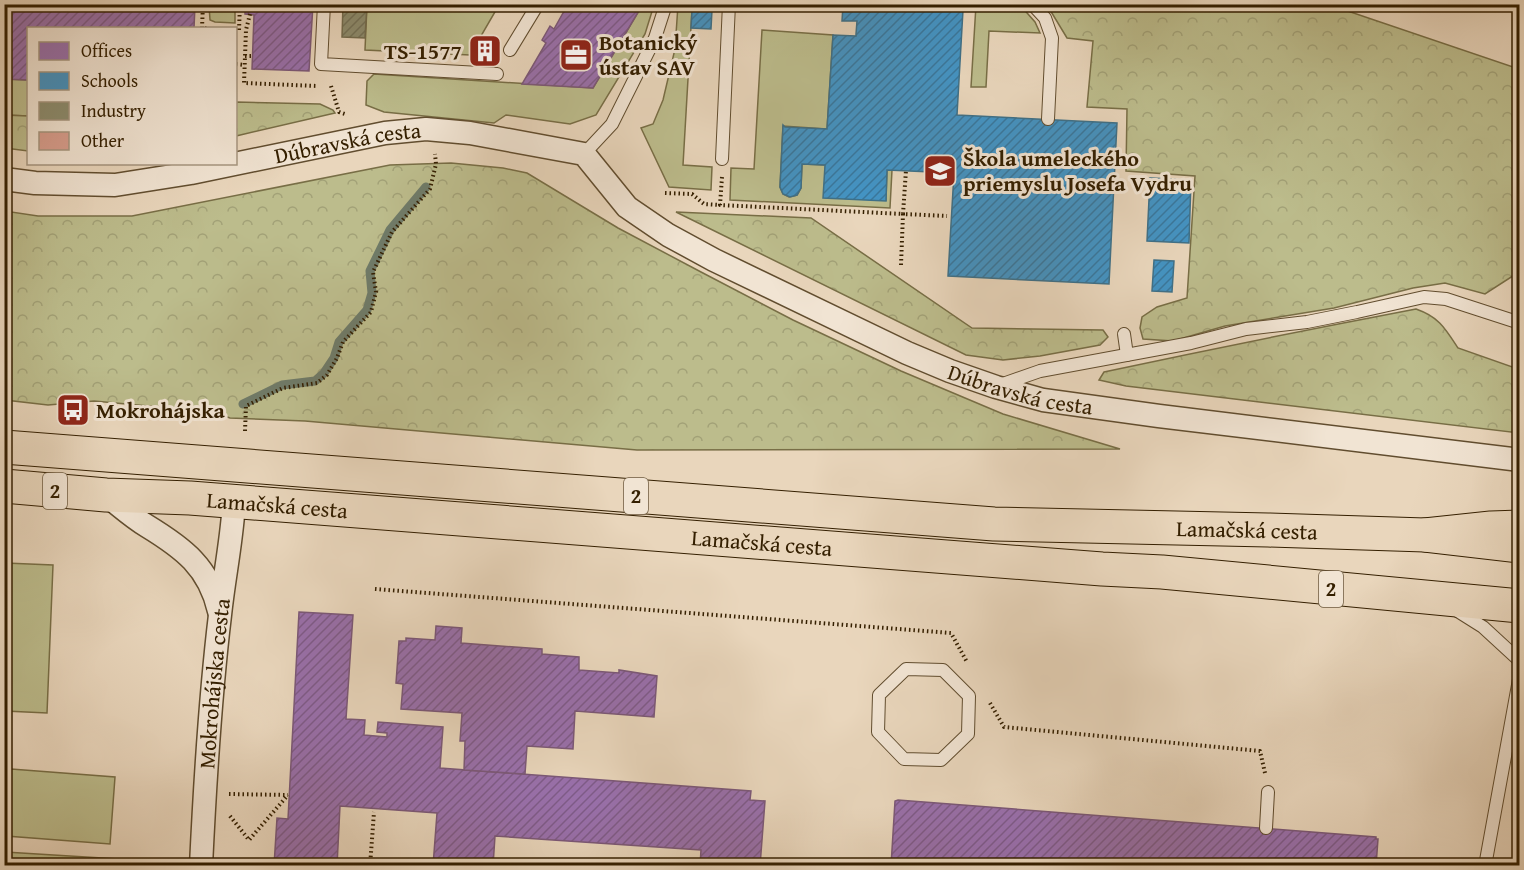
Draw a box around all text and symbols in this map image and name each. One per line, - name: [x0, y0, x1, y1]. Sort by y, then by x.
- place label: Botanický ústav SAV: [599, 26, 698, 83]
- legend: [27, 27, 237, 165]
- building icon: TS-1577: [467, 33, 503, 69]
- place label: TS-1577: [384, 35, 462, 67]
- text: Offices: [81, 37, 132, 64]
- office icon: Botanický ústav SAV: [558, 37, 594, 73]
- text: Schools: [81, 67, 138, 94]
- text: Industry: [81, 97, 146, 124]
- street label: Dúbravská cesta: [271, 114, 423, 171]
- text: Other: [81, 127, 125, 154]
- place label: Škola umeleckého priemyslu Josefa Vydru: [963, 142, 1192, 199]
- school or university icon: Škola umeleckého priemyslu Josefa Vydru: [922, 153, 958, 189]
- street label: Dúbravská cesta: [944, 356, 1096, 423]
- bus stop icon: Mokrohájska: [55, 392, 91, 428]
- place label: Mokrohájska: [96, 394, 225, 426]
- road number: 2: [43, 473, 67, 509]
- road number: 2: [624, 478, 648, 514]
- street label: Lamačská cesta: [206, 483, 350, 526]
- street label: Lamačská cesta: [1176, 512, 1319, 548]
- street label: Lamačská cesta: [690, 521, 834, 564]
- road number: 2: [1319, 571, 1343, 607]
- street label: Mokrohájska cesta: [190, 596, 238, 770]

